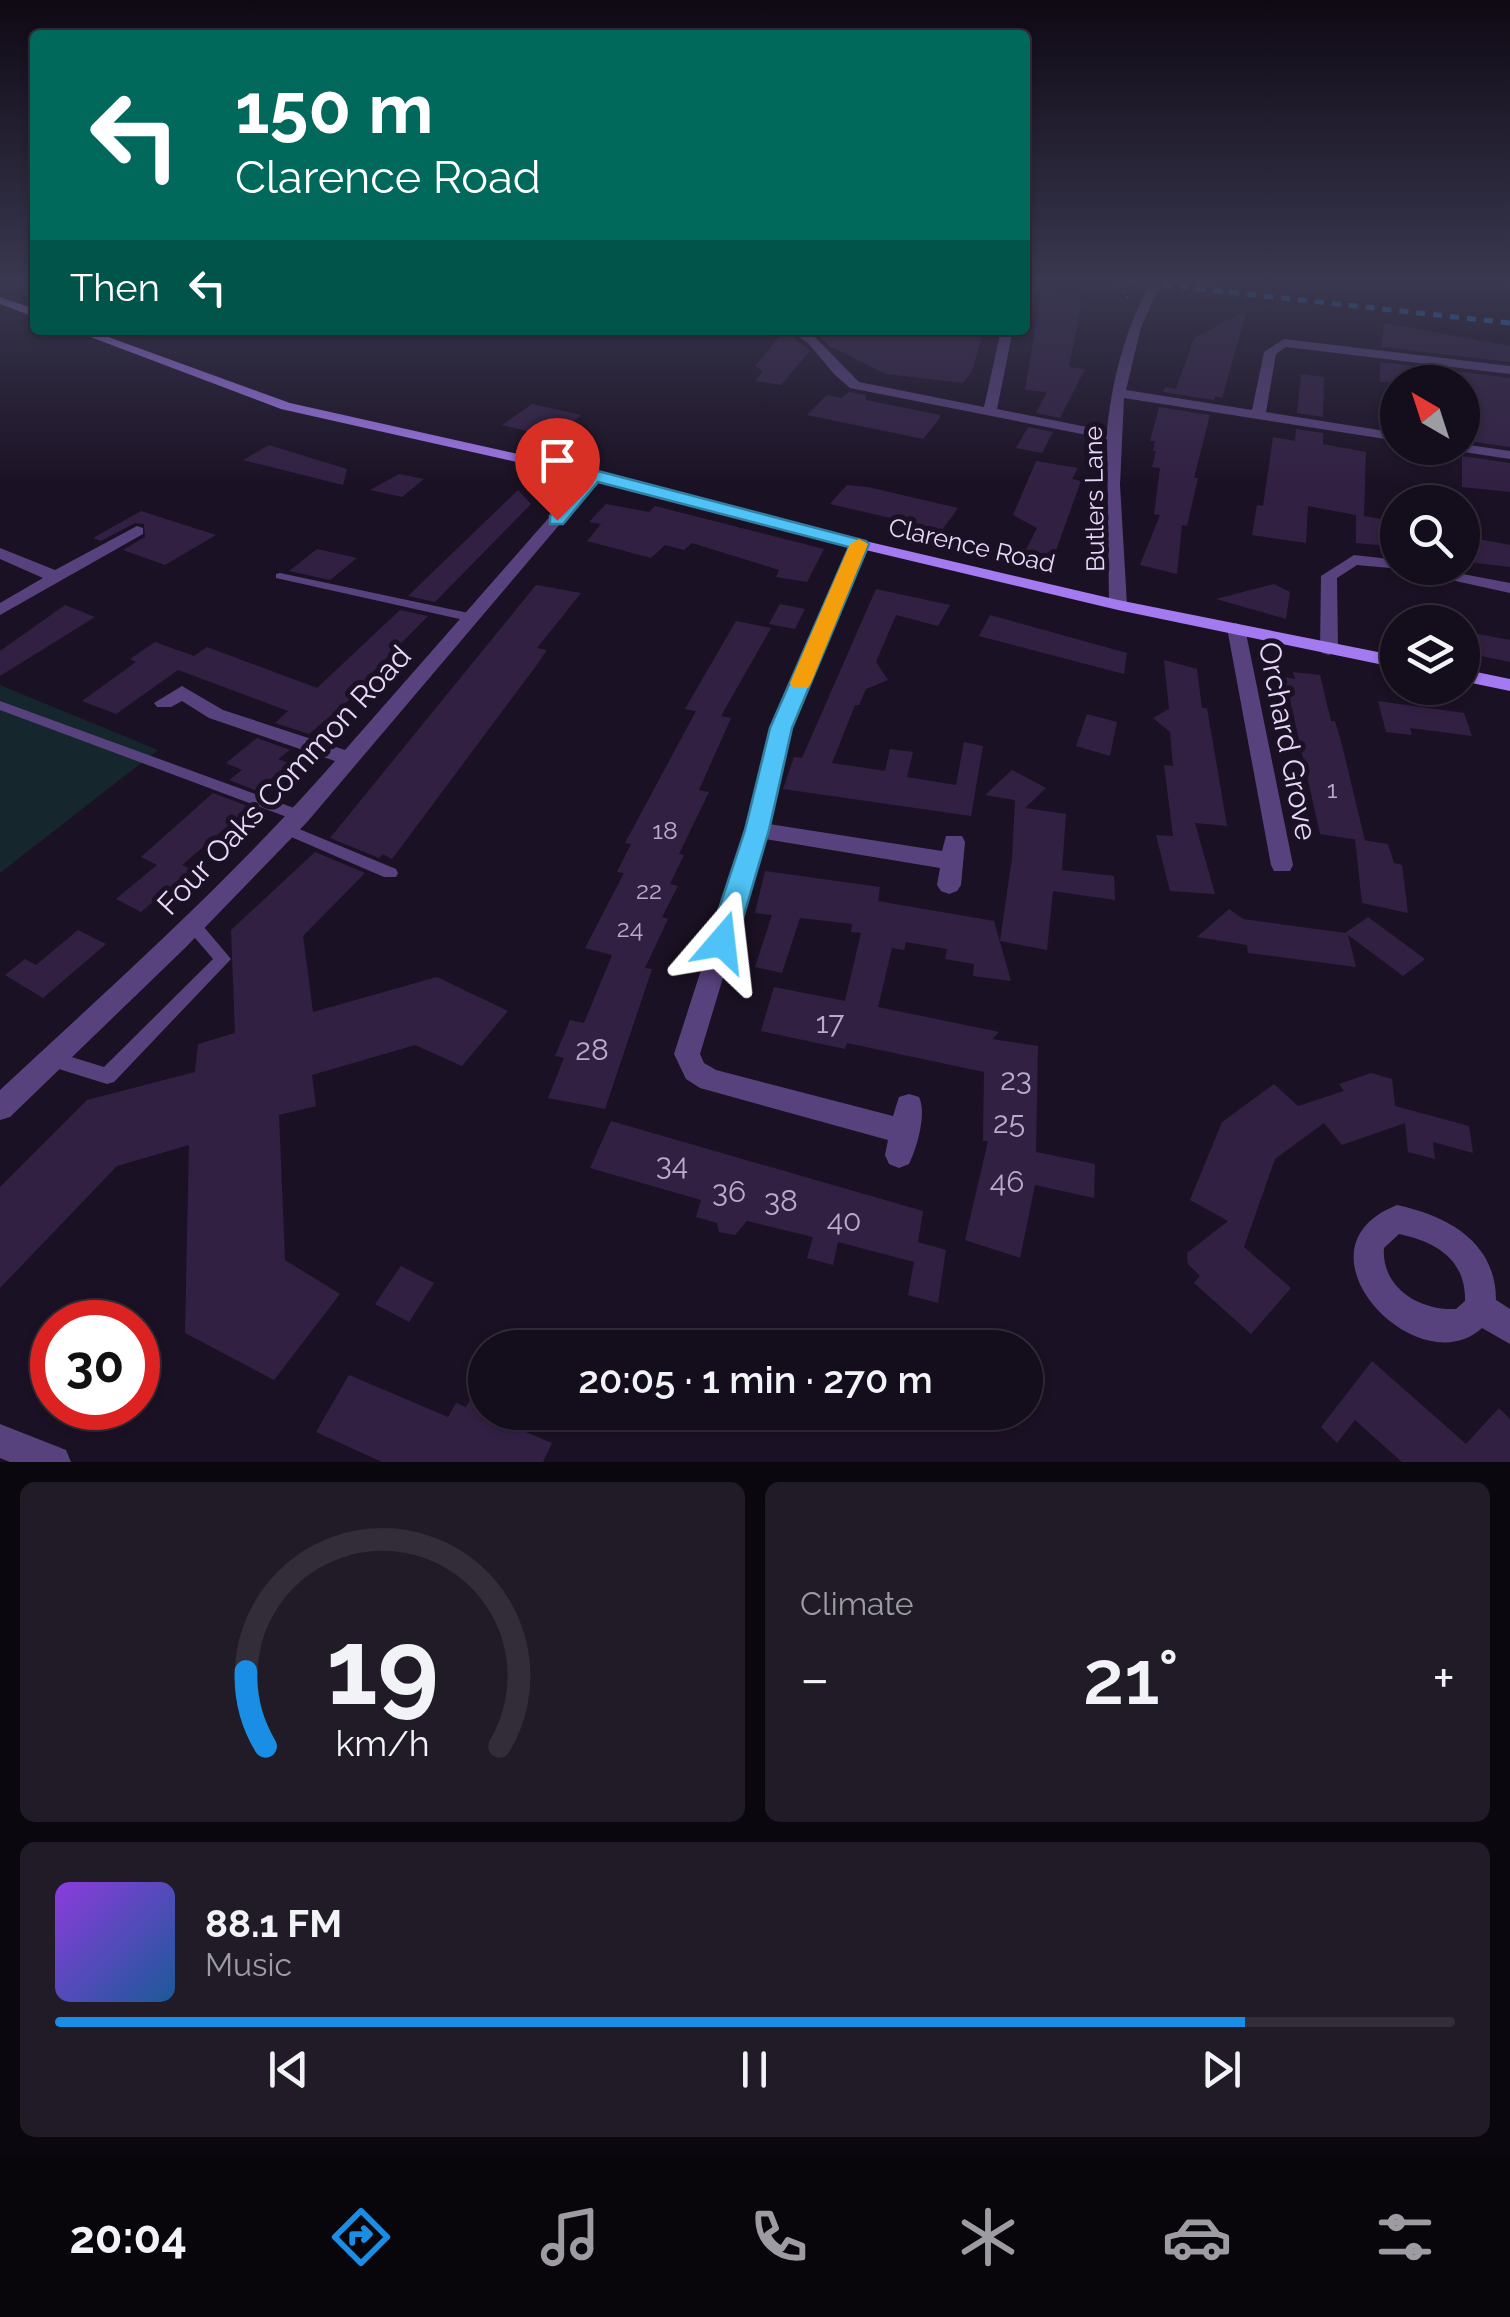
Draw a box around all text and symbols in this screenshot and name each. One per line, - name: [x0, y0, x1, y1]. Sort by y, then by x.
- text: 150 m: [235, 67, 433, 149]
- icon: left: [70, 70, 200, 200]
- text: Clarence Road: [235, 151, 541, 204]
- icon: left: [180, 260, 235, 315]
- text: Then: [70, 265, 160, 310]
- north arrow: [1380, 365, 1480, 465]
- map controls: [1380, 365, 1480, 705]
- pin: [515, 418, 600, 521]
- street label: Butlers Lane: [1078, 426, 1110, 572]
- icon: arrive: [530, 433, 585, 488]
- button: search: [1380, 485, 1480, 585]
- street label: Clarence Road: [886, 511, 1058, 579]
- button: layers: [1380, 605, 1480, 705]
- street label: Four Oaks Common Road: [150, 638, 418, 922]
- street label: Orchard Grove: [1252, 639, 1324, 843]
- house number: 1: [1327, 774, 1338, 804]
- house number: 18: [652, 815, 678, 845]
- house number: 22: [636, 875, 662, 905]
- position arrow: [670, 890, 774, 994]
- house number: 24: [617, 913, 643, 943]
- house number: 17: [816, 1005, 844, 1040]
- house number: 28: [575, 1032, 609, 1067]
- house number: 23: [1000, 1062, 1032, 1097]
- house number: 25: [993, 1105, 1025, 1140]
- house number: 34: [656, 1147, 688, 1182]
- house number: 46: [990, 1164, 1024, 1199]
- house number: 36: [712, 1174, 746, 1209]
- house number: 38: [764, 1183, 798, 1218]
- house number: 40: [827, 1203, 861, 1238]
- speed limit sign: 30: [30, 1300, 160, 1430]
- text: 20:05 · 1 min · 270 m: [578, 1357, 933, 1402]
- text: Climate: [800, 1585, 914, 1622]
- text: 19: [326, 1606, 439, 1728]
- text: 21°: [1083, 1633, 1179, 1722]
- text: −: [800, 1646, 830, 1711]
- text: +: [1432, 1646, 1455, 1711]
- text: km/h: [335, 1722, 430, 1764]
- text: 88.1 FM: [205, 1901, 342, 1946]
- text: Music: [205, 1946, 292, 1983]
- icon: previous: [261, 2042, 316, 2097]
- icon: pause: [727, 2042, 782, 2097]
- icon: next: [1194, 2042, 1249, 2097]
- icon: directions: [326, 2202, 396, 2272]
- icon: music: [535, 2202, 605, 2272]
- icon: phone: [744, 2202, 814, 2272]
- icon: climate: [953, 2202, 1023, 2272]
- icon: car: [1162, 2202, 1232, 2272]
- icon: filters: [1370, 2202, 1440, 2272]
- text: 20:04: [69, 2211, 187, 2264]

